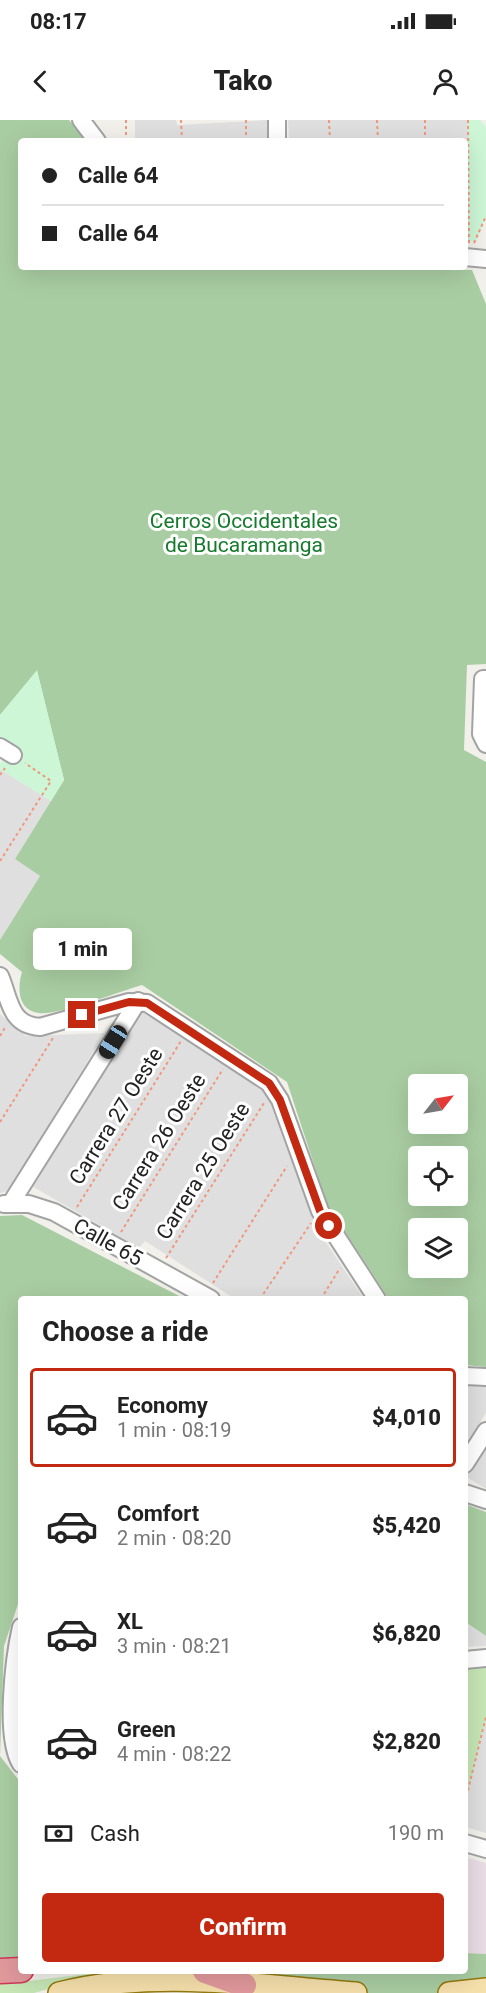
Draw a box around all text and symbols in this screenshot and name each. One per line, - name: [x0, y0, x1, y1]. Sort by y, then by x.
- text: 08:17: [30, 9, 87, 34]
- icon: back: [24, 65, 57, 98]
- text: Tako: [214, 65, 273, 97]
- icon: person: [429, 65, 462, 98]
- text: Calle 64: [78, 163, 158, 188]
- text: Calle 64: [78, 221, 158, 246]
- park label: Cerros Occidentales de Bucaramanga: [150, 509, 338, 557]
- callout: 1 min: [32, 928, 132, 970]
- text: 1 min: [57, 937, 108, 961]
- route end: [68, 1001, 95, 1028]
- car: [96, 1022, 130, 1062]
- street label: Carrera 27 Oeste: [64, 1043, 168, 1189]
- street label: Carrera 26 Oeste: [107, 1069, 211, 1215]
- north arrow: [408, 1074, 468, 1134]
- map controls: [408, 1074, 468, 1278]
- street label: Carrera 25 Oeste: [151, 1098, 255, 1244]
- button: locate: [408, 1146, 468, 1206]
- route start: [315, 1212, 342, 1239]
- street label: Calle 65: [69, 1213, 147, 1271]
- button: layers: [408, 1218, 468, 1278]
- text: Choose a ride: [42, 1316, 208, 1348]
- icon: car: [45, 1391, 99, 1445]
- text: Economy: [117, 1393, 208, 1418]
- text: $4,010: [372, 1405, 441, 1430]
- text: 1 min · 08:19: [117, 1418, 232, 1442]
- icon: car: [45, 1499, 99, 1553]
- text: Comfort: [117, 1501, 199, 1526]
- text: $5,420: [372, 1513, 441, 1538]
- text: 2 min · 08:20: [117, 1526, 232, 1550]
- icon: car: [45, 1607, 99, 1661]
- text: XL: [117, 1609, 143, 1634]
- text: $6,820: [372, 1621, 441, 1646]
- text: 3 min · 08:21: [117, 1634, 232, 1658]
- icon: car: [45, 1715, 99, 1769]
- text: Green: [117, 1717, 176, 1742]
- text: $2,820: [372, 1729, 441, 1754]
- text: 4 min · 08:22: [117, 1742, 232, 1766]
- icon: cash: [42, 1817, 75, 1850]
- text: Cash: [90, 1821, 140, 1846]
- text: 190 m: [388, 1821, 444, 1845]
- button: Confirm: [42, 1893, 444, 1962]

